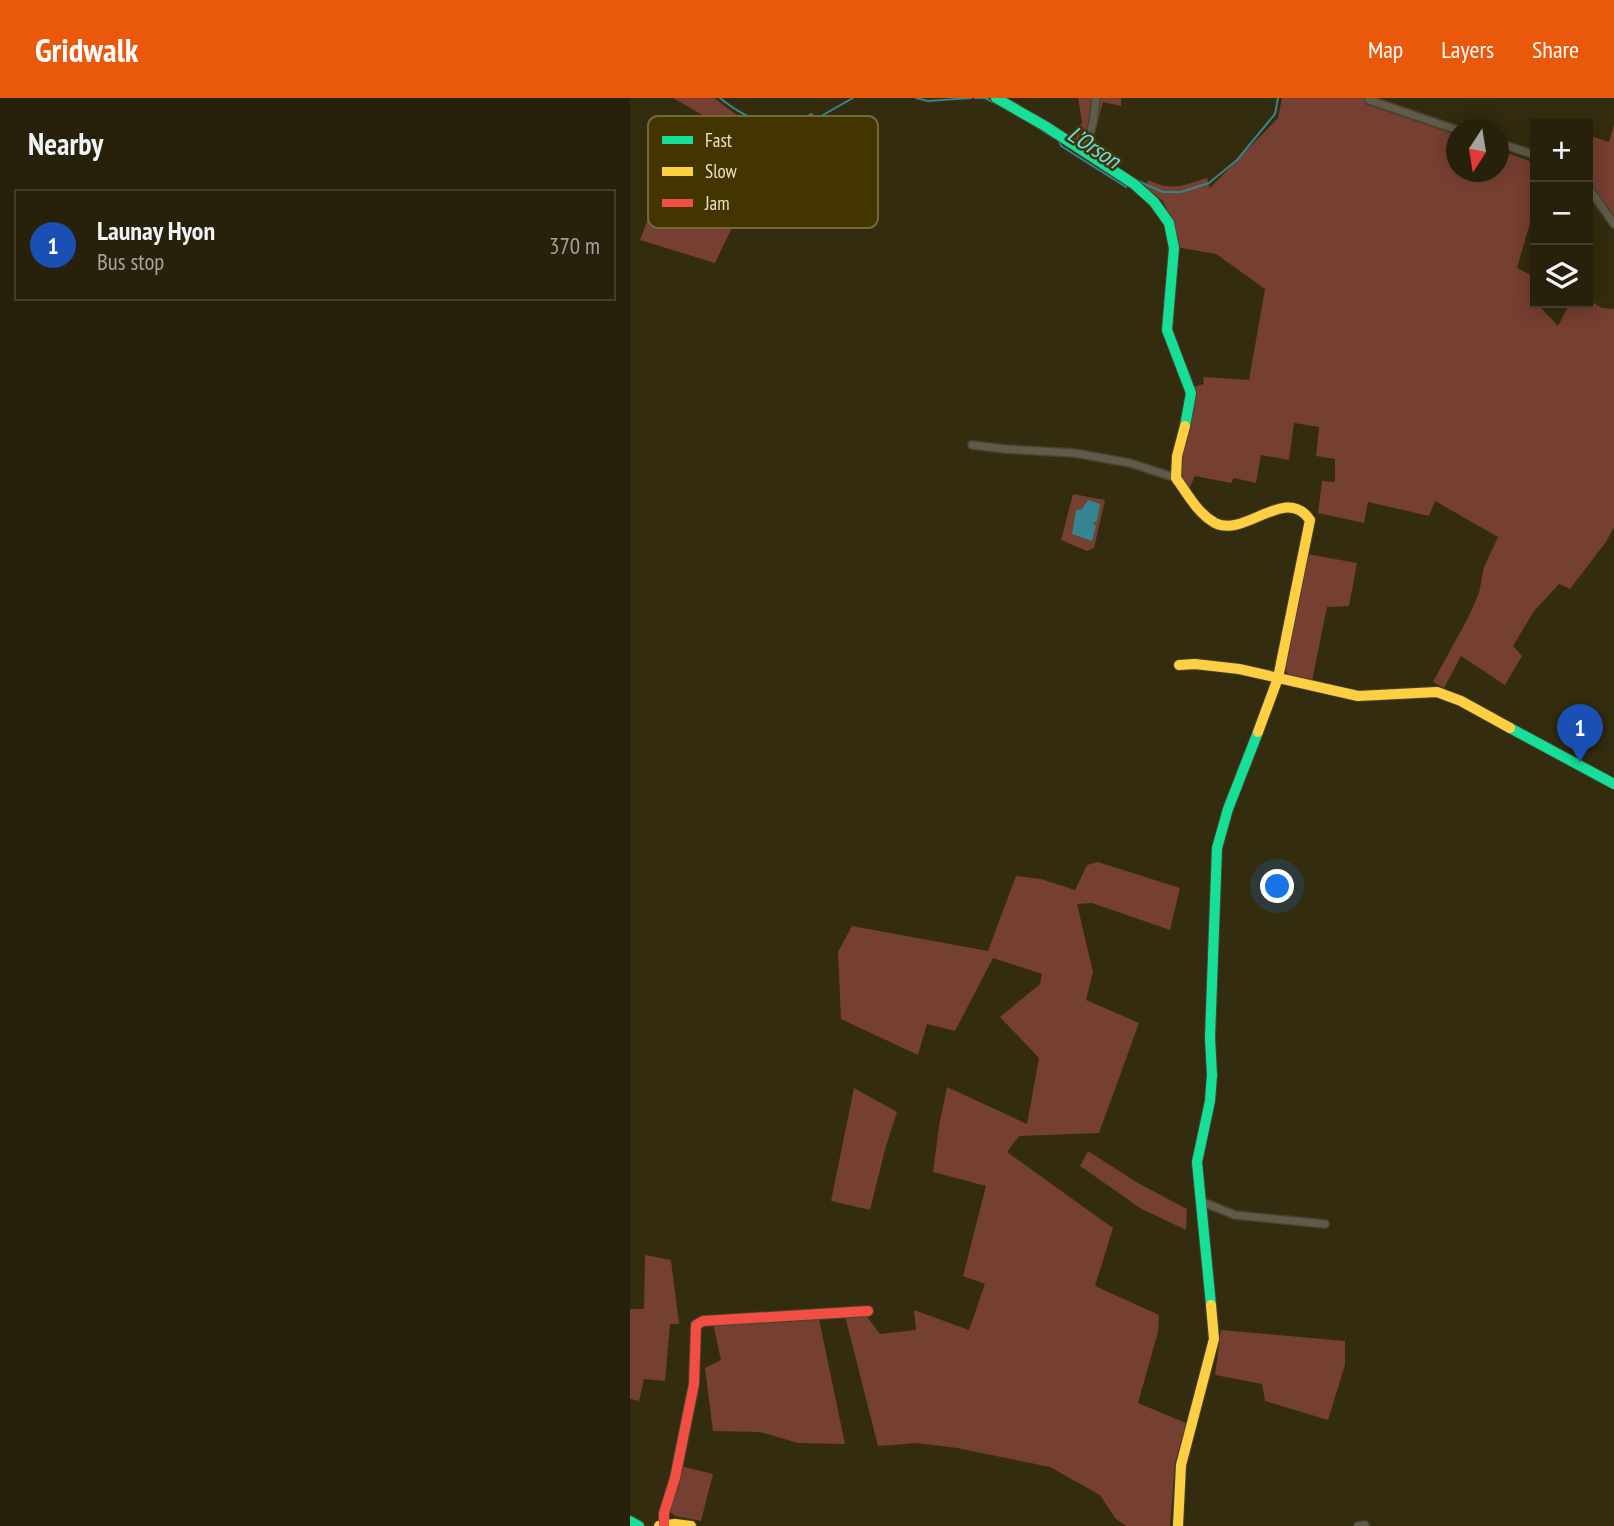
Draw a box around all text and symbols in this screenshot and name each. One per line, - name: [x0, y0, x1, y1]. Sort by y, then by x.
- text: Gridwalk: [35, 28, 138, 71]
- text: Map: [1368, 34, 1403, 65]
- text: Layers: [1441, 34, 1494, 65]
- text: Share: [1532, 34, 1579, 65]
- legend: [648, 116, 878, 228]
- water label: L’Orson: [1062, 119, 1128, 175]
- north arrow: [1446, 119, 1509, 182]
- map controls: [1530, 119, 1593, 308]
- button: +: [1530, 119, 1593, 182]
- text: Nearby: [28, 124, 103, 163]
- text: Fast: [705, 128, 733, 152]
- text: Slow: [705, 159, 738, 183]
- button: −: [1530, 182, 1593, 245]
- text: Jam: [704, 191, 730, 215]
- text: Launay Hyon: [97, 214, 215, 247]
- text: 1: [48, 231, 59, 260]
- text: 370 m: [549, 231, 600, 260]
- button: layers: [1530, 245, 1593, 308]
- text: Bus stop: [97, 247, 164, 276]
- pin: 1: [1557, 704, 1603, 762]
- your location: [1260, 869, 1294, 903]

